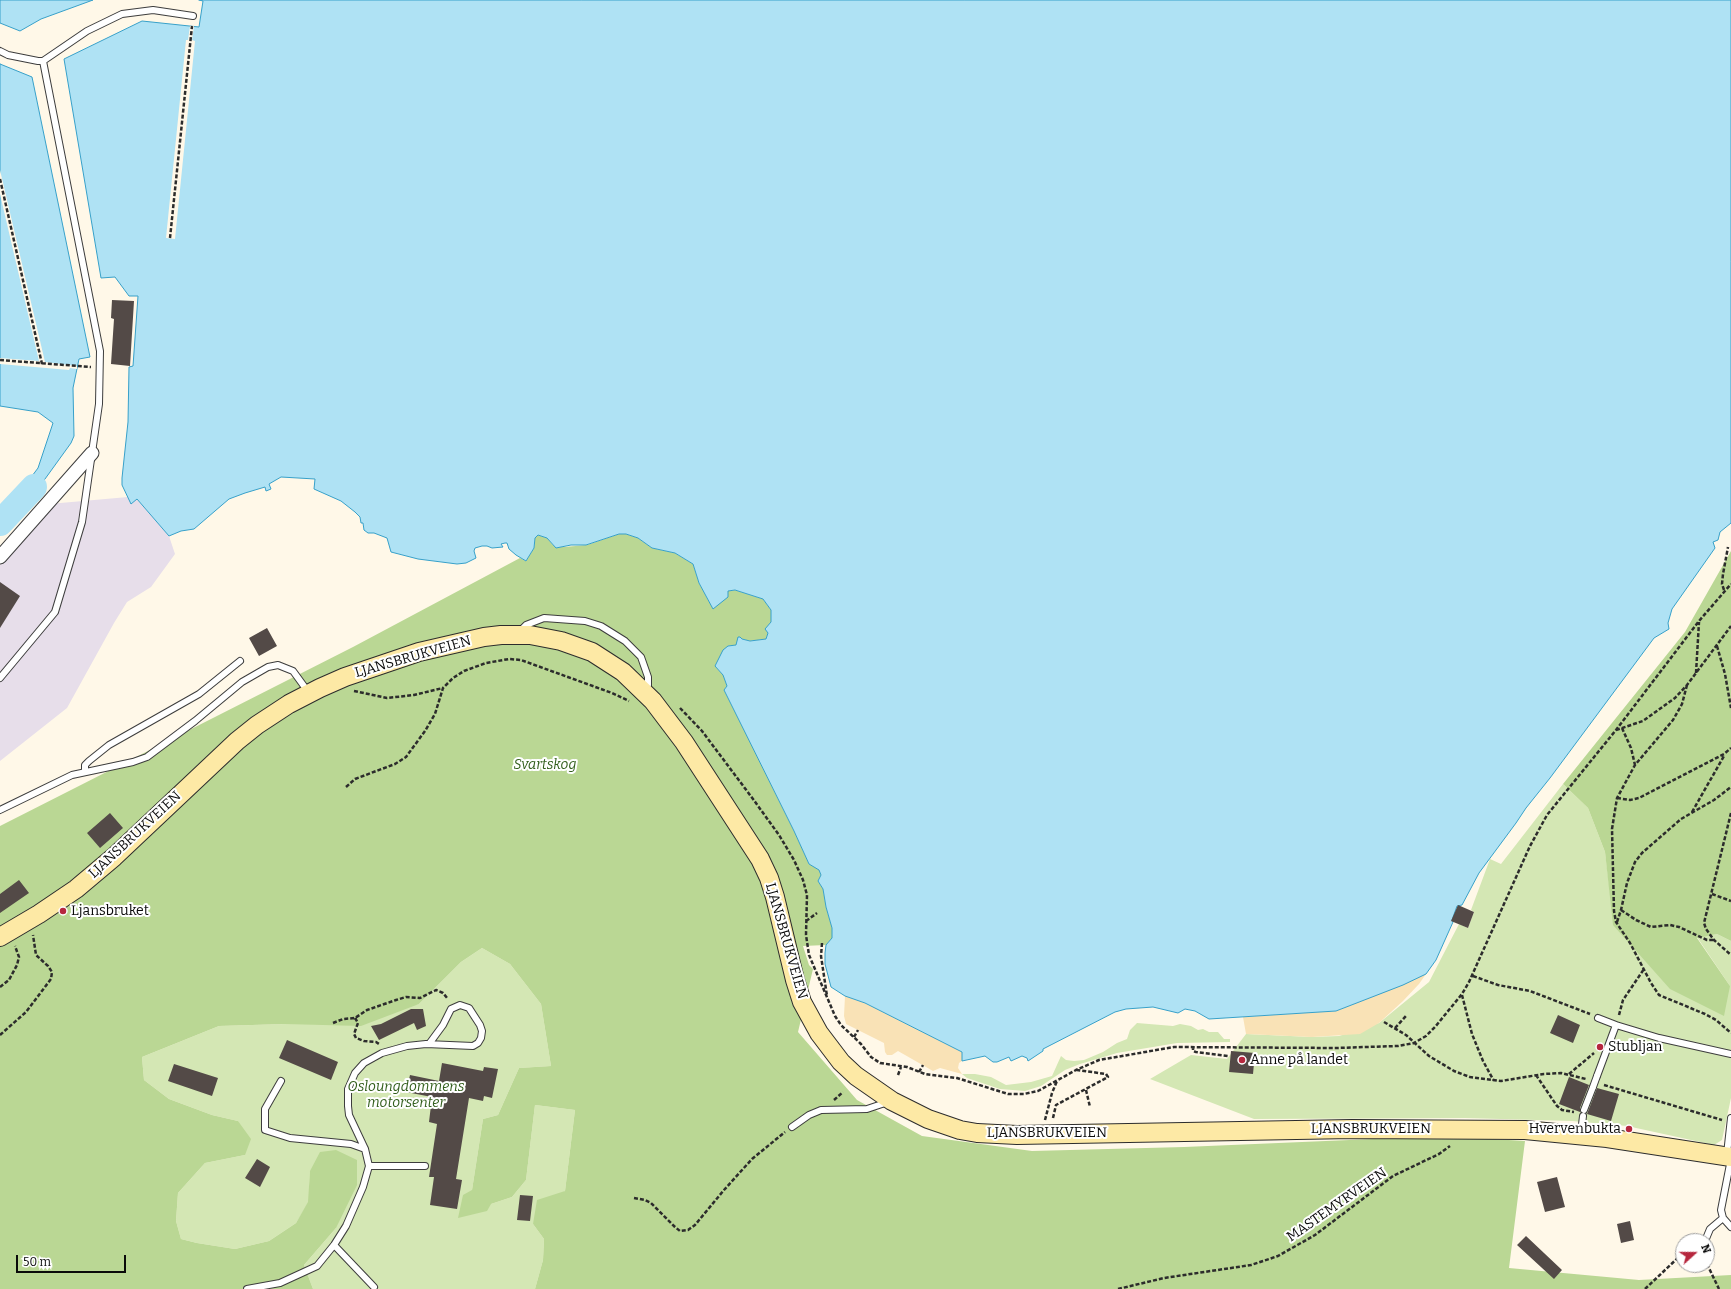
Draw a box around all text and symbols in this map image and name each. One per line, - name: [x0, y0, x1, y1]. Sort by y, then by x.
- street label: LJANSBRUKVEIEN: [353, 632, 473, 682]
- park label: Svartskog: [514, 757, 576, 773]
- street label: LJANSBRUKVEIEN: [85, 788, 185, 882]
- street label: LJANSBRUKVEIEN: [761, 881, 811, 1001]
- place label: Ljansbruket: [71, 903, 149, 919]
- marker: Ljansbruket: [58, 906, 68, 916]
- place label: Stubljan: [1608, 1039, 1662, 1055]
- marker: Stubljan: [1595, 1042, 1605, 1052]
- place label: Anne på landet: [1250, 1052, 1348, 1068]
- marker: Anne på landet: [1237, 1055, 1247, 1065]
- park label: Osloungdommens motorsenter: [348, 1079, 464, 1112]
- street label: LJANSBRUKVEIEN: [1311, 1121, 1431, 1137]
- place label: Hvervenbukta: [1528, 1121, 1621, 1137]
- marker: Hvervenbukta: [1624, 1124, 1634, 1134]
- street label: LJANSBRUKVEIEN: [987, 1125, 1107, 1141]
- street label: MASTEMYRVEIEN: [1284, 1164, 1390, 1246]
- north arrow: [1675, 1233, 1715, 1273]
- text: N: [1698, 1243, 1713, 1255]
- scale bar: [18, 1247, 128, 1273]
- text: 50 m: [23, 1255, 51, 1269]

